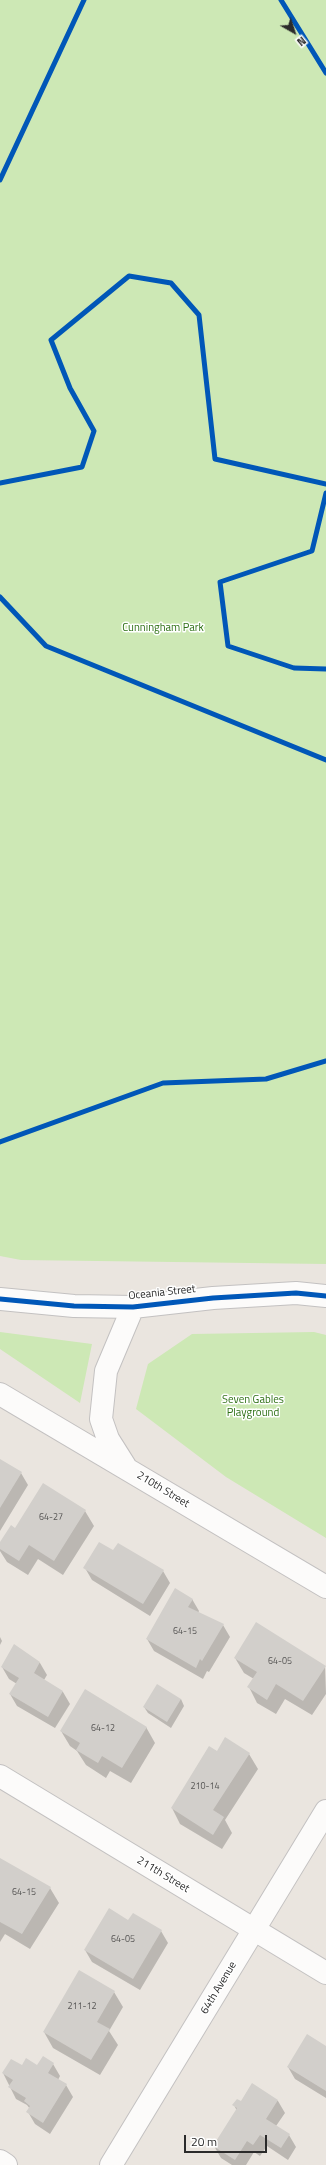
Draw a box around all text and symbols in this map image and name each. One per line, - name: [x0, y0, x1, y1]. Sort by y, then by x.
- north arrow: [274, 12, 314, 52]
- text: N: [294, 33, 310, 50]
- park label: Cunningham Park: [122, 621, 204, 635]
- street label: Oceania Street: [128, 1283, 196, 1303]
- park label: Seven Gables Playground: [222, 1393, 284, 1419]
- street label: 210th Street: [134, 1469, 192, 1511]
- house number: 64-27: [39, 1513, 63, 1523]
- house number: 64-15: [173, 1627, 197, 1637]
- house number: 64-05: [268, 1657, 292, 1667]
- house number: 64-12: [91, 1724, 115, 1734]
- house number: 210-14: [190, 1782, 220, 1792]
- street label: 211th Street: [134, 1854, 192, 1896]
- house number: 64-15: [12, 1888, 36, 1898]
- house number: 64-05: [111, 1935, 135, 1945]
- street label: 64th Avenue: [198, 1959, 240, 2017]
- house number: 211-12: [67, 2002, 97, 2012]
- scale bar: [186, 2127, 269, 2153]
- text: 20 m: [191, 2132, 217, 2151]

